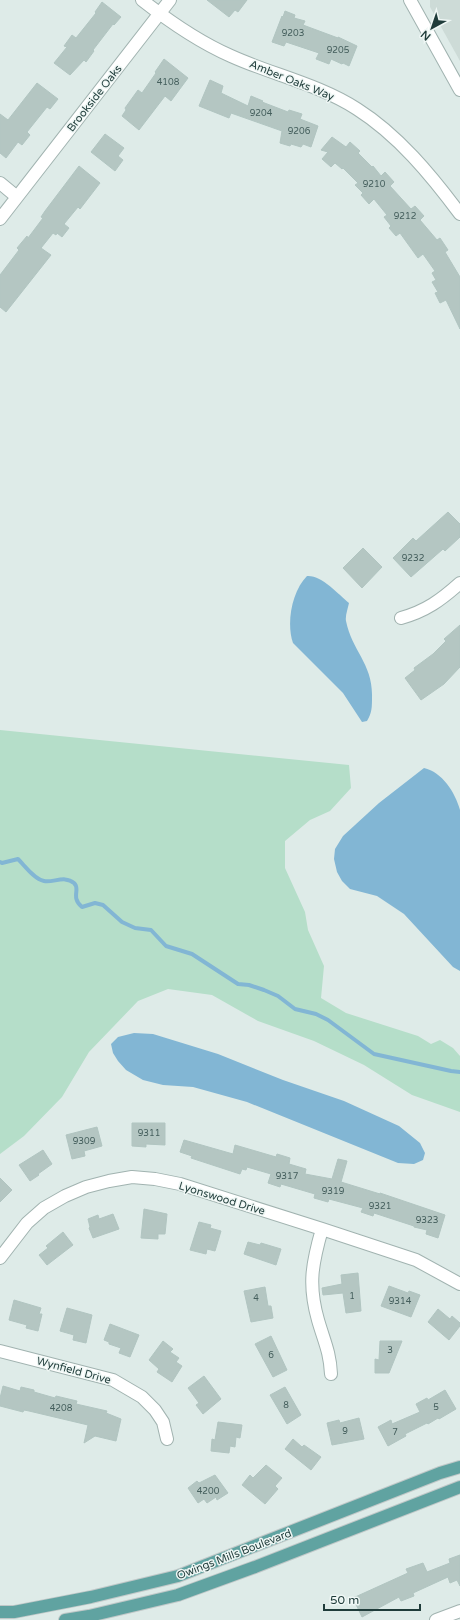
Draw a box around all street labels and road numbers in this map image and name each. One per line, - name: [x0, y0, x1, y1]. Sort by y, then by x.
- street label: Amber Oaks Way: [248, 58, 336, 103]
- street label: Brookside Oaks: [64, 62, 125, 134]
- street label: Lyonswood Drive: [177, 1179, 267, 1218]
- street label: Wynfield Drive: [35, 1354, 112, 1387]
- street label: Owings Mills Boulevard: [175, 1527, 293, 1582]

